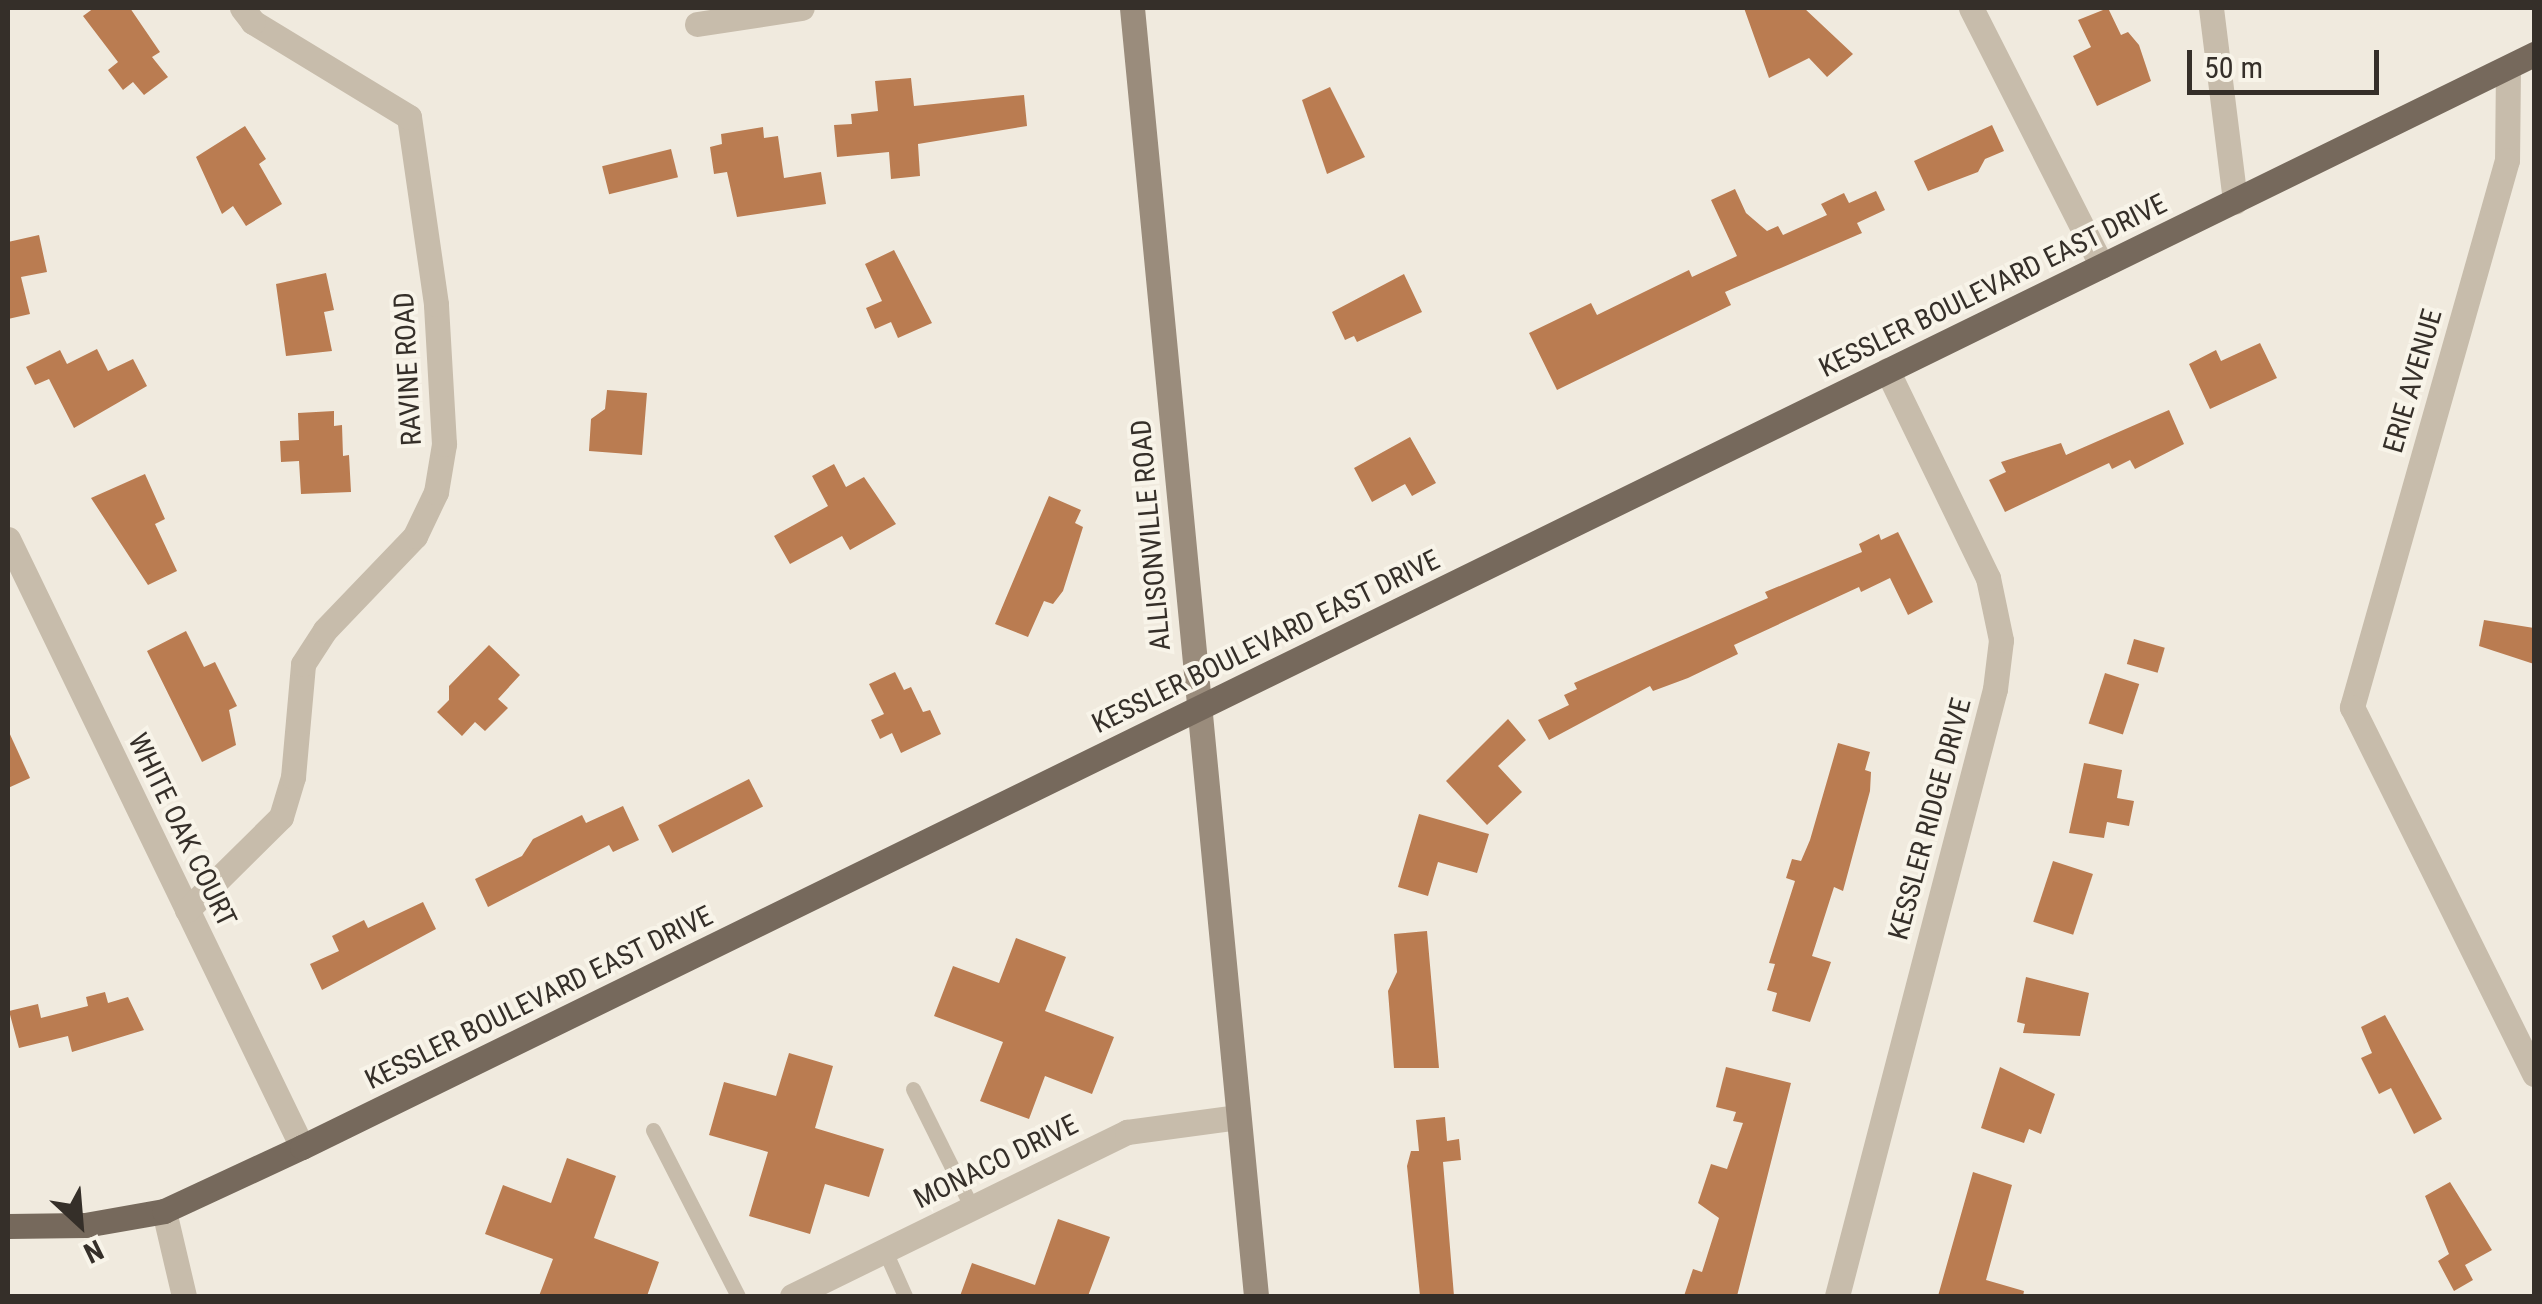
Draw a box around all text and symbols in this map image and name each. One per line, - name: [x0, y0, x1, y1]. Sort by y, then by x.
- scale bar: [2192, 30, 2384, 92]
- text: 50 m: [2204, 50, 2263, 85]
- street label: KESSLER BOULEVARD EAST DRIVE: [1814, 187, 2172, 385]
- street label: RAVINE ROAD: [387, 291, 429, 447]
- street label: ERIE AVENUE: [2376, 305, 2450, 457]
- street label: ALLISONVILLE ROAD: [1124, 418, 1178, 652]
- street label: KESSLER BOULEVARD EAST DRIVE: [1087, 543, 1445, 741]
- street label: KESSLER RIDGE DRIVE: [1882, 694, 1978, 944]
- street label: WHITE OAK COURT: [121, 728, 243, 932]
- street label: KESSLER BOULEVARD EAST DRIVE: [360, 899, 718, 1097]
- street label: MONACO DRIVE: [909, 1108, 1083, 1216]
- north arrow: [30, 1174, 130, 1274]
- text: N: [78, 1233, 108, 1270]

